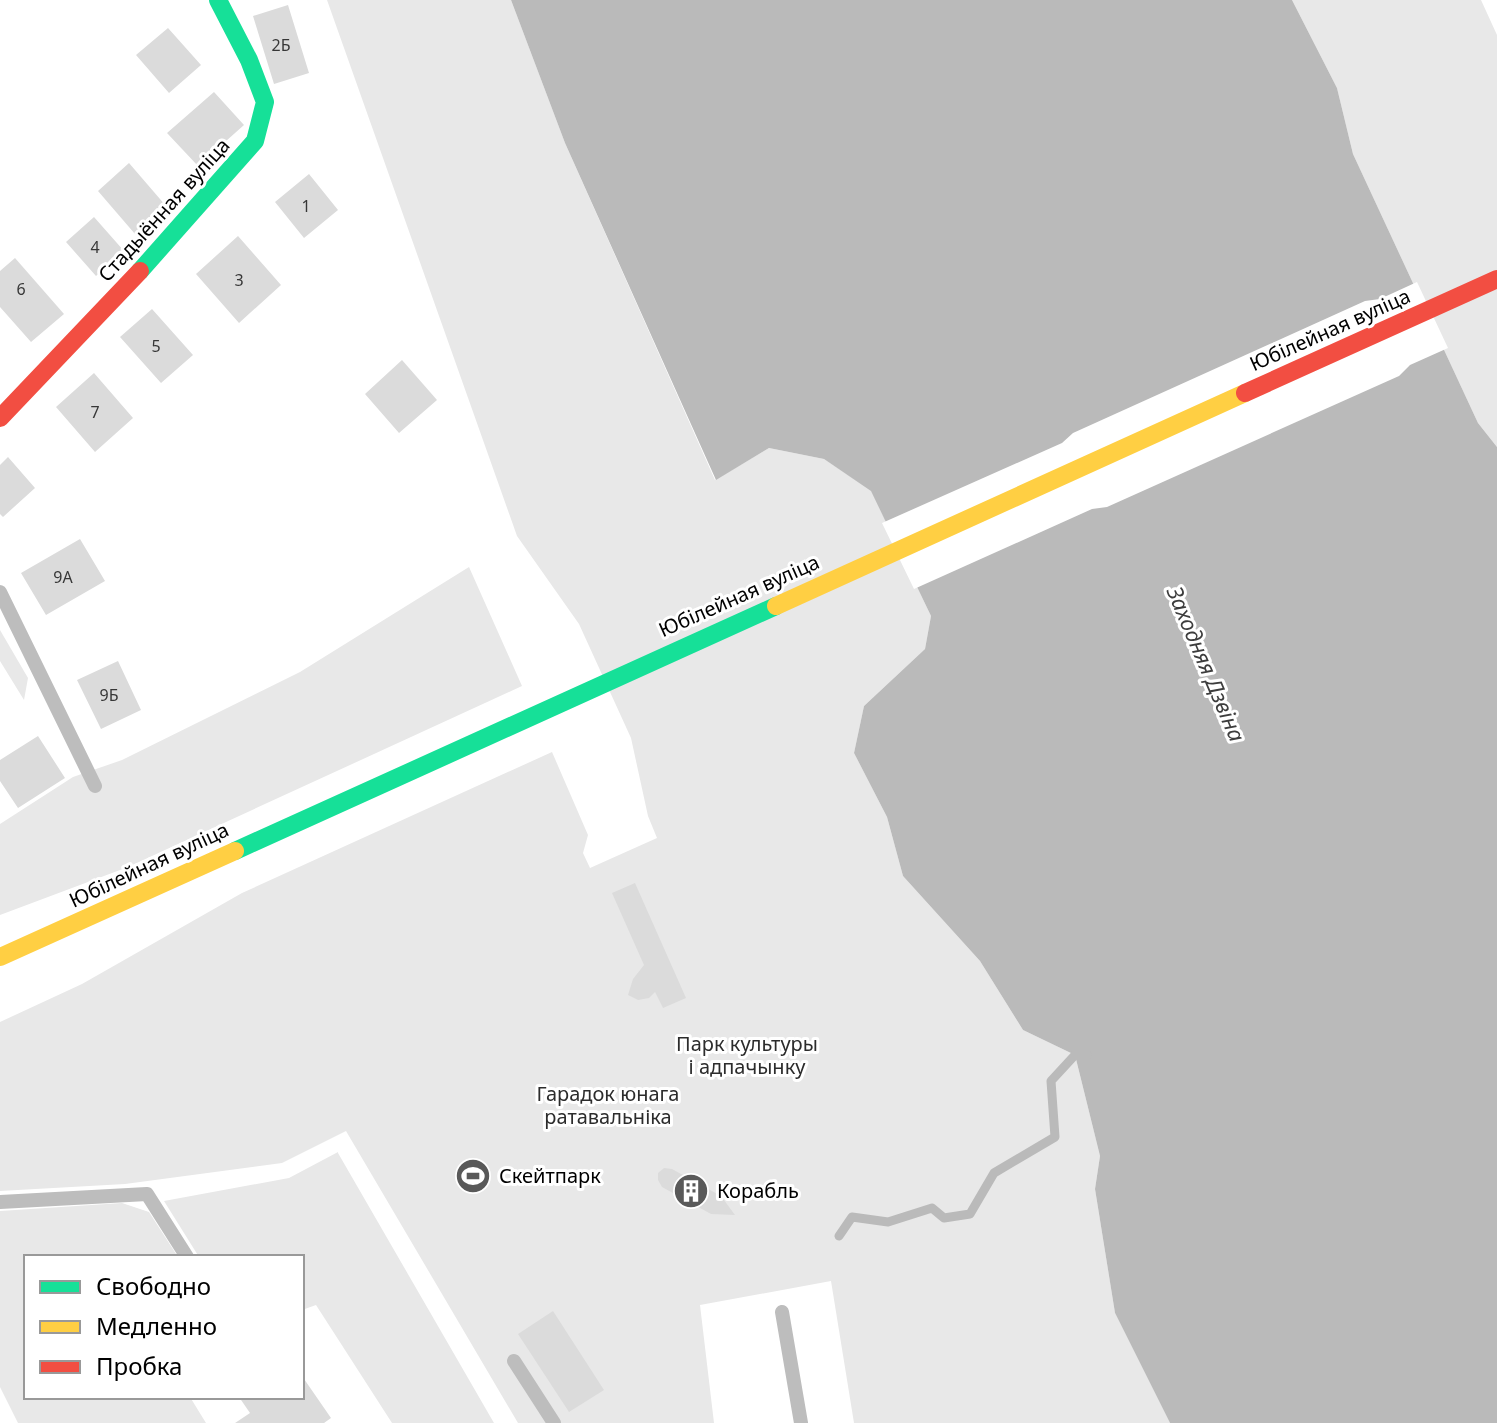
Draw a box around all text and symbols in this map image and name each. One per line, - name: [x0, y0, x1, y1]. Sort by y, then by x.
- house number: 2Б: [272, 34, 291, 56]
- street label: Стадыённая вуліца: [92, 132, 235, 287]
- house number: 1: [301, 195, 311, 217]
- house number: 4: [90, 236, 100, 258]
- house number: 3: [234, 269, 244, 291]
- house number: 6: [16, 278, 26, 300]
- street label: Юбілейная вуліца: [1245, 282, 1414, 377]
- house number: 5: [151, 335, 161, 357]
- house number: 7: [90, 401, 100, 423]
- street label: Юбілейная вуліца: [654, 548, 823, 643]
- house number: 9А: [53, 566, 73, 588]
- water label: Заходняя Дзвіна: [1160, 580, 1253, 746]
- house number: 9Б: [100, 684, 119, 706]
- street label: Юбілейная вуліца: [65, 816, 233, 913]
- park label: Парк культуры і адпачынку: [676, 1030, 818, 1080]
- park label: Гарадок юнага ратавальніка: [537, 1080, 679, 1130]
- sports icon: Скейтпарк: [454, 1157, 492, 1195]
- place label: Скейтпарк: [499, 1162, 601, 1189]
- building icon: Корабль: [672, 1172, 710, 1210]
- place label: Корабль: [717, 1177, 799, 1204]
- legend: [24, 1255, 304, 1399]
- text: Свободно: [96, 1269, 211, 1302]
- text: Медленно: [96, 1309, 217, 1342]
- text: Пробка: [96, 1349, 182, 1382]

